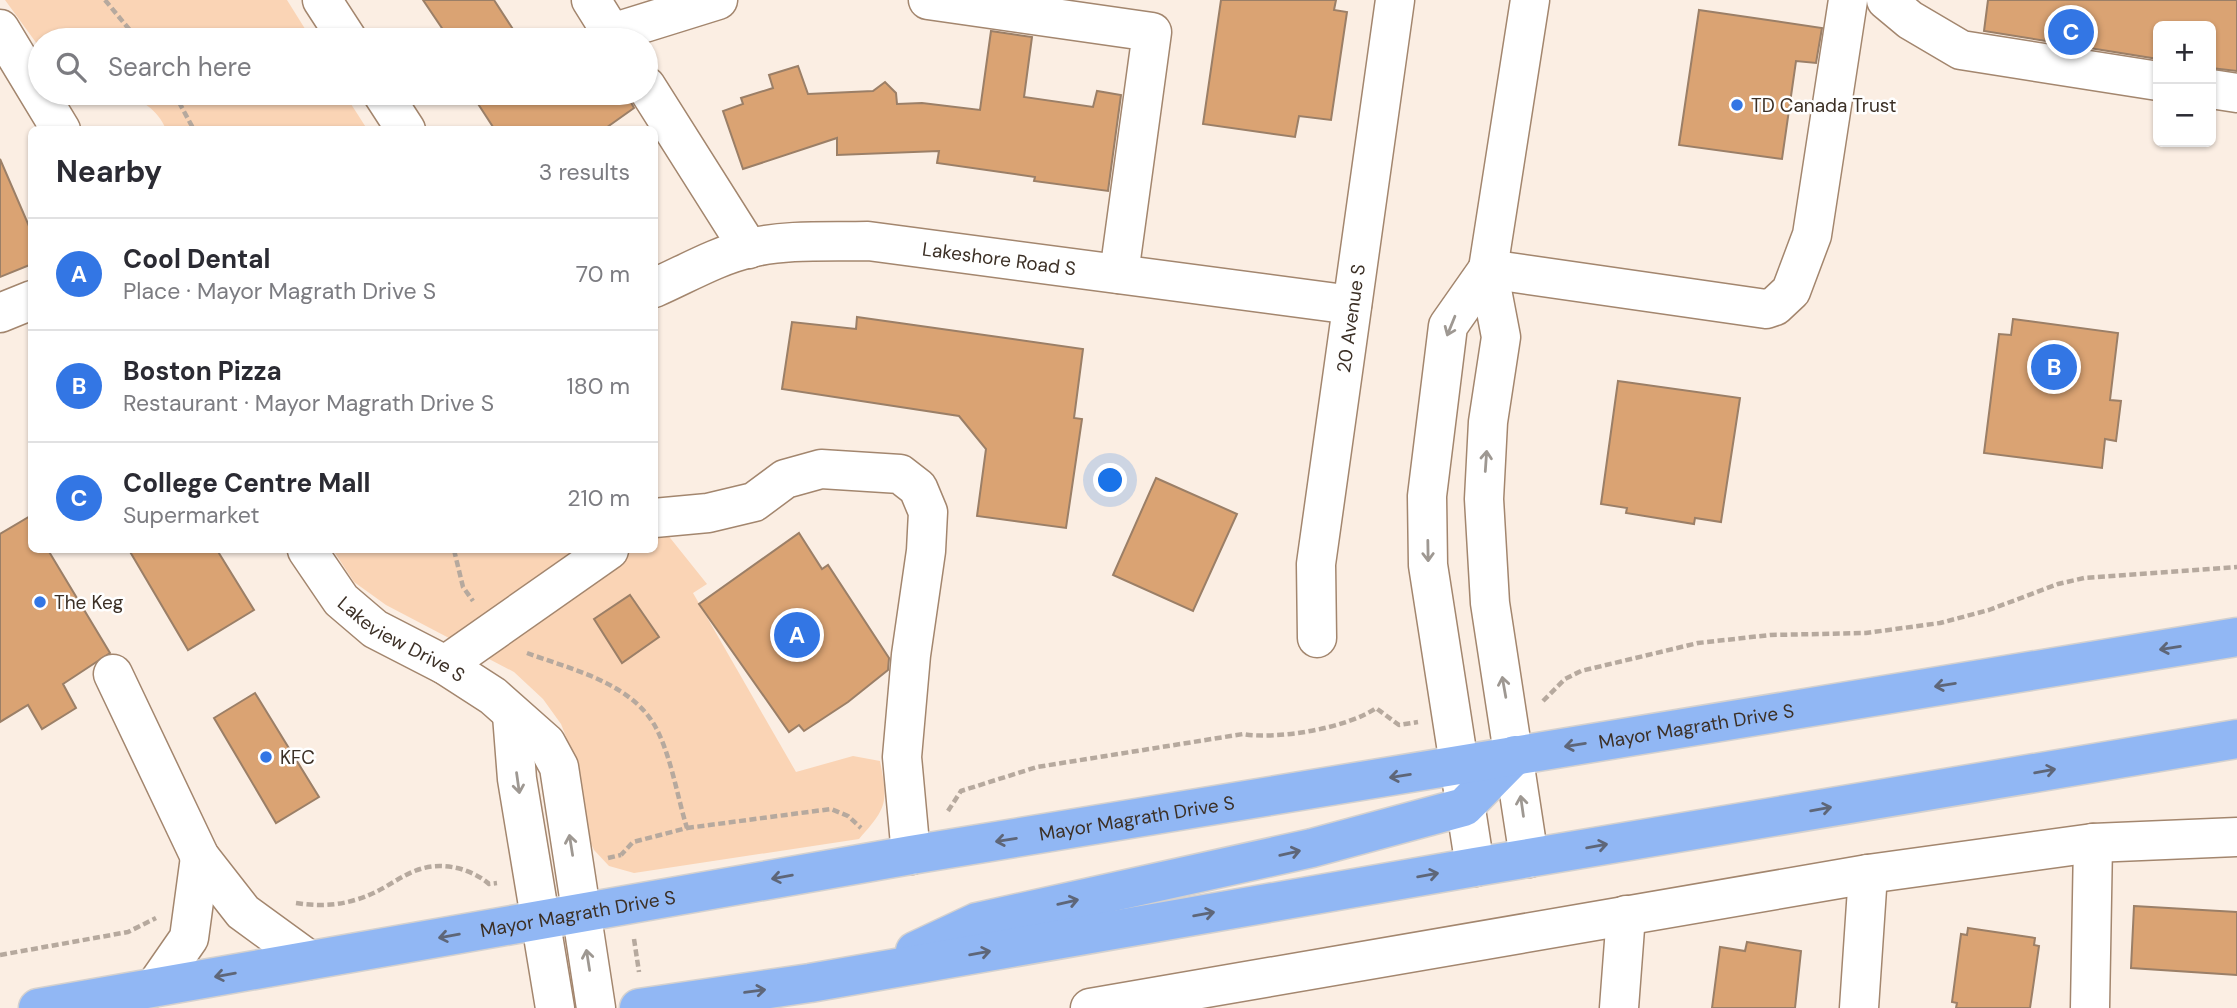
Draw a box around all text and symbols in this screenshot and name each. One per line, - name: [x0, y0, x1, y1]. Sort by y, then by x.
- pin: C: [2048, 6, 2094, 58]
- map controls: [2153, 21, 2216, 147]
- button: +: [2153, 21, 2216, 84]
- search box: [28, 28, 658, 105]
- icon: search: [52, 48, 90, 86]
- text: Search here: [108, 50, 251, 84]
- button: −: [2153, 84, 2216, 147]
- place label: TD Canada Trust: [1751, 93, 1896, 118]
- marker: TD Canada Trust: [1729, 97, 1745, 113]
- text: Nearby: [56, 152, 162, 191]
- text: 3 results: [539, 157, 630, 187]
- street label: Lakeshore Road S: [921, 236, 1077, 281]
- text: Cool Dental: [123, 242, 270, 276]
- text: A: [71, 259, 87, 289]
- text: 70 m: [576, 259, 630, 289]
- street label: 20 Avenue S: [1331, 263, 1371, 374]
- text: Place · Mayor Magrath Drive S: [123, 276, 436, 306]
- one-way arrow: [1444, 315, 1457, 336]
- pin: B: [2031, 341, 2077, 393]
- text: Boston Pizza: [123, 354, 282, 388]
- text: B: [72, 371, 86, 401]
- text: 180 m: [566, 371, 630, 401]
- text: Restaurant · Mayor Magrath Drive S: [123, 388, 494, 418]
- one-way arrow: [1480, 450, 1493, 473]
- your location: [1093, 463, 1127, 497]
- text: College Centre Mall: [123, 466, 370, 500]
- text: C: [71, 483, 87, 513]
- text: 210 m: [567, 483, 630, 513]
- text: Supermarket: [123, 500, 259, 530]
- one-way arrow: [1421, 539, 1435, 562]
- place label: The Keg: [54, 590, 124, 615]
- street label: Lakeview Drive S: [332, 591, 470, 688]
- marker: The Keg: [32, 594, 48, 610]
- pin: A: [774, 609, 820, 661]
- one-way arrow: [2159, 642, 2182, 655]
- one-way arrow: [1497, 676, 1510, 699]
- one-way arrow: [1934, 679, 1957, 692]
- street label: Mayor Magrath Drive S: [1597, 698, 1796, 755]
- one-way arrow: [1565, 739, 1587, 752]
- place label: KFC: [280, 745, 315, 770]
- marker: KFC: [258, 749, 274, 765]
- one-way arrow: [2033, 764, 2056, 777]
- one-way arrow: [1389, 770, 1412, 783]
- one-way arrow: [511, 771, 524, 794]
- street label: Mayor Magrath Drive S: [1037, 790, 1236, 847]
- one-way arrow: [1516, 795, 1529, 818]
- one-way arrow: [1809, 802, 1832, 815]
- one-way arrow: [564, 834, 577, 857]
- one-way arrow: [995, 834, 1018, 847]
- one-way arrow: [1585, 839, 1608, 853]
- one-way arrow: [1278, 846, 1301, 859]
- one-way arrow: [1416, 868, 1439, 881]
- one-way arrow: [771, 871, 794, 885]
- street label: Mayor Magrath Drive S: [478, 885, 677, 943]
- one-way arrow: [1056, 895, 1079, 909]
- one-way arrow: [1192, 907, 1215, 920]
- one-way arrow: [438, 930, 461, 943]
- one-way arrow: [968, 946, 991, 959]
- one-way arrow: [581, 949, 594, 972]
- one-way arrow: [214, 969, 237, 982]
- one-way arrow: [744, 984, 766, 997]

